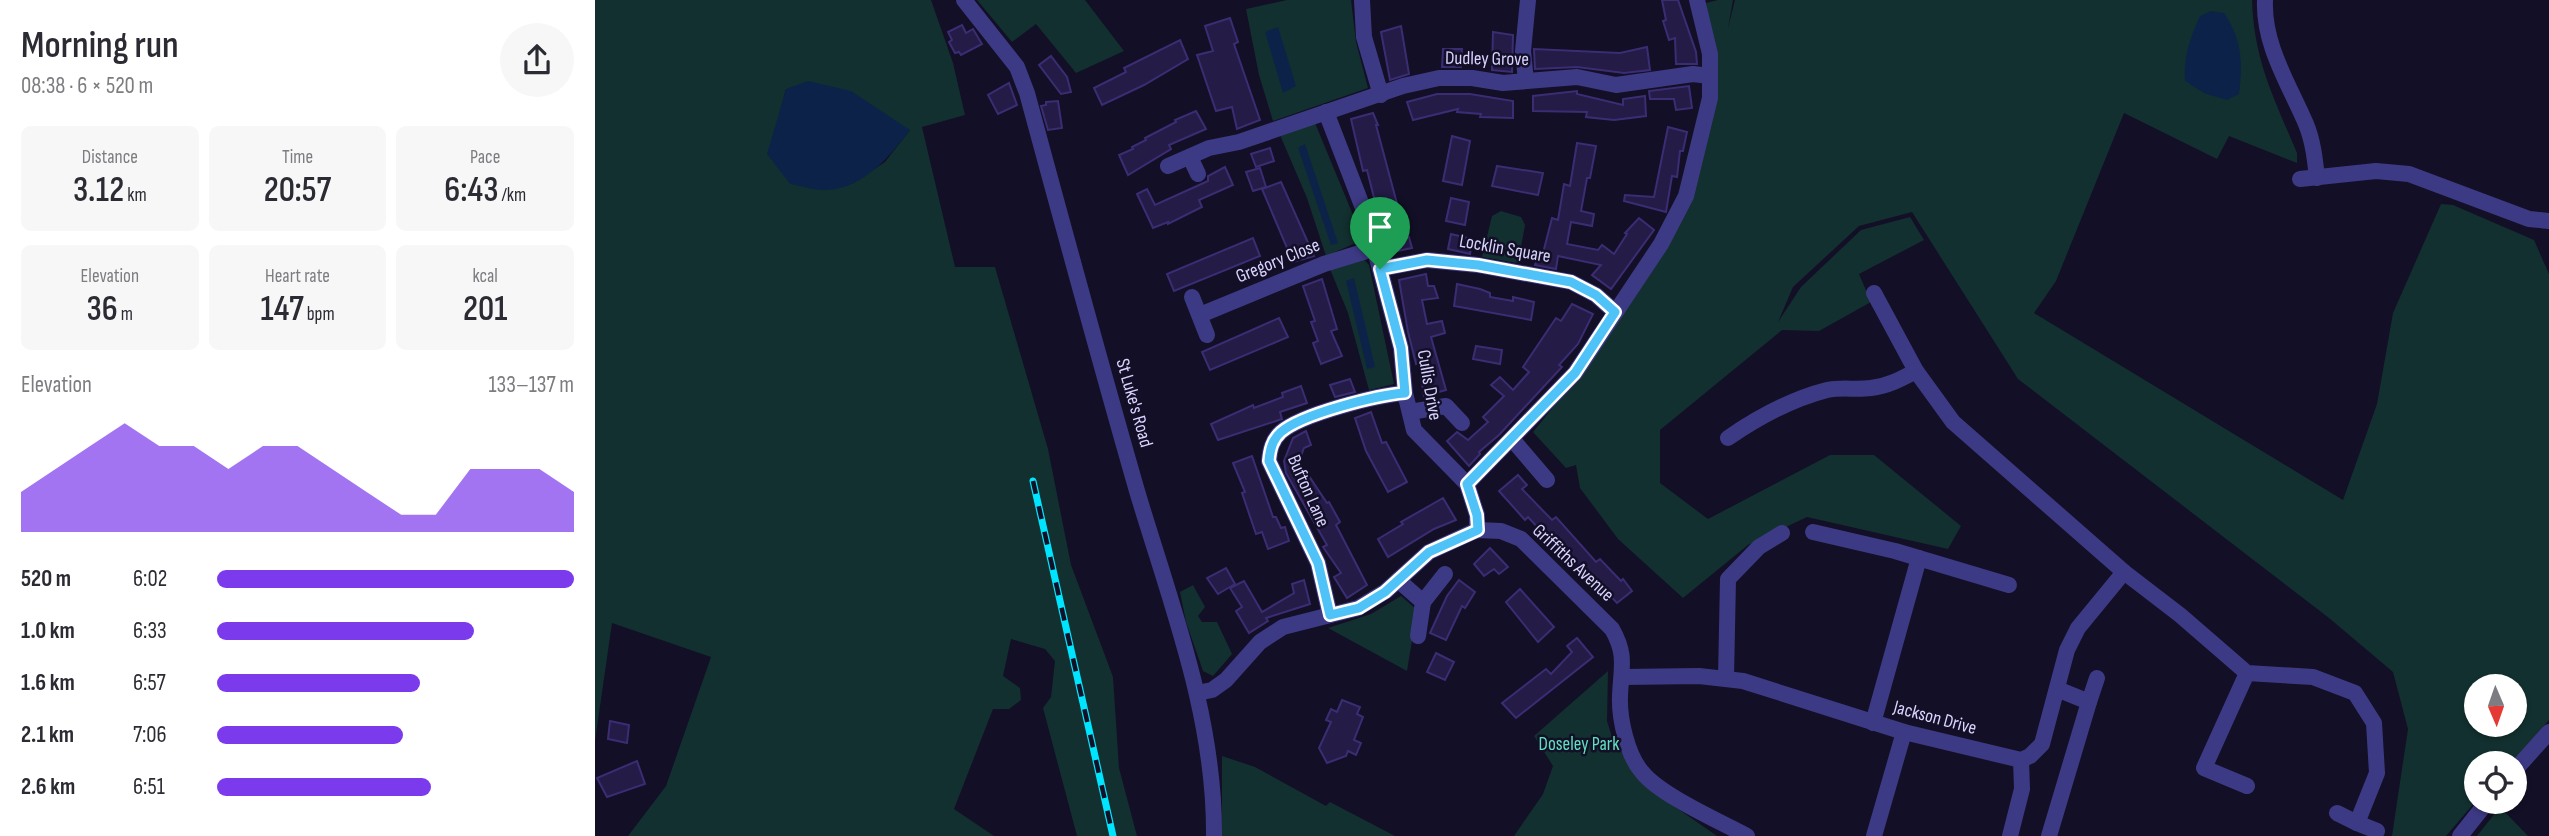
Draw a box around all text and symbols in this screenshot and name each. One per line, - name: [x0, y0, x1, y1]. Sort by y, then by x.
- text: Morning run: [21, 23, 179, 68]
- button: share: [500, 23, 574, 97]
- street label: Dudley Grove: [1445, 47, 1529, 71]
- text: 08:38 · 6 × 520 m: [21, 72, 153, 100]
- text: Distance: [82, 146, 138, 169]
- text: Time: [282, 146, 313, 169]
- text: Pace: [470, 146, 500, 169]
- text: 3.12: [73, 169, 124, 212]
- text: 20:57: [264, 169, 331, 212]
- text: 6:43: [444, 169, 498, 212]
- text: km: [124, 184, 147, 207]
- text: /km: [498, 184, 526, 207]
- pin: [1350, 197, 1410, 269]
- icon: arrive: [1361, 208, 1399, 246]
- street label: Locklin Square: [1458, 230, 1552, 268]
- street label: Gregory Close: [1233, 234, 1323, 288]
- text: Elevation: [81, 265, 139, 288]
- text: Heart rate: [265, 265, 330, 288]
- text: kcal: [473, 265, 498, 288]
- text: 36: [87, 288, 118, 331]
- text: 147: [260, 288, 304, 331]
- text: 201: [463, 288, 507, 331]
- text: m: [118, 303, 133, 326]
- text: bpm: [304, 303, 335, 326]
- street label: Cullis Drive: [1412, 348, 1446, 422]
- street label: St Luke's Road: [1110, 356, 1158, 450]
- text: Elevation: [21, 371, 92, 399]
- text: 133–137 m: [489, 371, 574, 399]
- street label: Bufton Lane: [1282, 451, 1334, 531]
- street label: Griffiths Avenue: [1527, 519, 1619, 607]
- text: 520 m: [21, 565, 71, 593]
- text: 6:02: [133, 565, 167, 593]
- text: 1.0 km: [21, 617, 75, 645]
- text: 6:33: [133, 617, 167, 645]
- text: 1.6 km: [21, 669, 75, 697]
- text: 6:57: [133, 669, 166, 697]
- north arrow: [2464, 674, 2527, 737]
- map controls: [2464, 674, 2527, 814]
- street label: Jackson Drive: [1890, 696, 1979, 740]
- text: 2.1 km: [21, 721, 74, 749]
- text: 7:06: [133, 721, 167, 749]
- park label: Doseley Park: [1539, 733, 1620, 756]
- button: locate: [2464, 751, 2527, 814]
- text: 2.6 km: [21, 773, 75, 801]
- text: 6:51: [133, 773, 165, 801]

